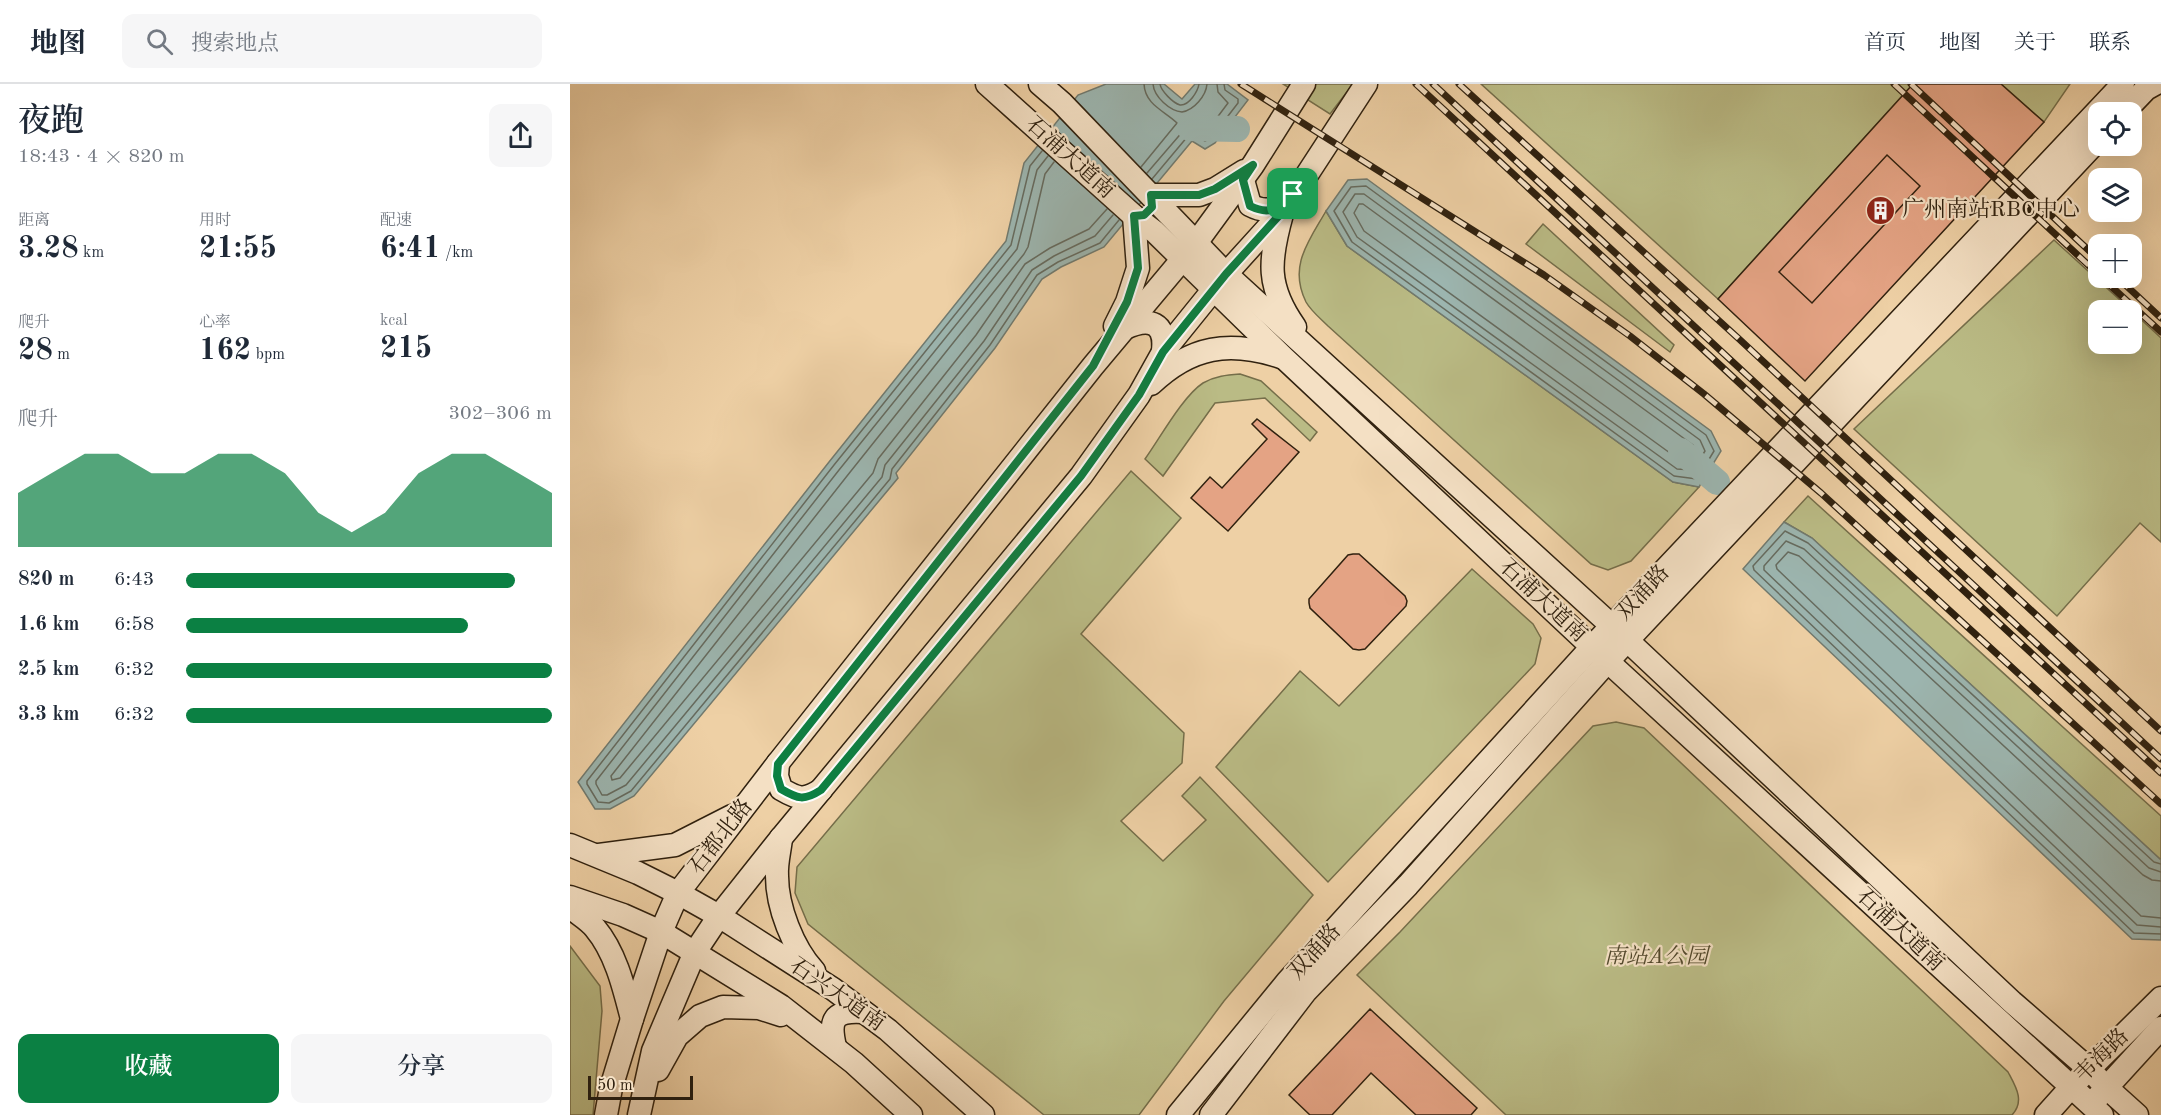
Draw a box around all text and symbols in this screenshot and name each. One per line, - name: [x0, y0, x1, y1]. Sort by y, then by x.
- search box: [122, 14, 542, 68]
- icon: search: [143, 25, 176, 58]
- text: 地图: [30, 31, 86, 59]
- text: 搜索地点: [191, 33, 279, 55]
- text: 首页: [1864, 33, 1906, 54]
- text: 地图: [1939, 33, 1981, 54]
- text: 关于: [2014, 33, 2056, 54]
- text: 联系: [2089, 33, 2131, 54]
- map controls: [2088, 102, 2142, 354]
- button: locate: [2088, 102, 2142, 156]
- button: share: [489, 104, 552, 167]
- text: 夜跑: [18, 106, 84, 139]
- street label: 石浦大道南: [1022, 112, 1120, 203]
- text: 18:43 · 4 × 820 m: [18, 147, 185, 167]
- pin: [1267, 168, 1318, 219]
- button: layers: [2088, 168, 2142, 222]
- icon: arrive: [1276, 177, 1309, 210]
- building icon: 广州南站RBC中心: [1865, 194, 1897, 226]
- place label: 广州南站RBC中心: [1902, 197, 2080, 221]
- text: 距离: [18, 213, 50, 229]
- text: 用时: [199, 213, 231, 229]
- text: 配速: [380, 213, 412, 229]
- text: 3.28: [18, 234, 79, 264]
- text: 21:55: [199, 234, 277, 264]
- text: 6:41: [380, 234, 441, 264]
- button: +: [2088, 234, 2142, 288]
- text: km: [79, 245, 104, 261]
- text: /km: [441, 245, 473, 261]
- button: −: [2088, 300, 2142, 354]
- text: kcal: [380, 313, 408, 329]
- text: 爬升: [18, 315, 50, 331]
- text: 心率: [199, 315, 231, 331]
- text: 215: [380, 334, 432, 364]
- text: 28: [18, 336, 53, 366]
- text: 162: [199, 336, 251, 366]
- text: m: [53, 347, 70, 363]
- text: bpm: [251, 347, 285, 363]
- text: 302–306 m: [449, 404, 552, 424]
- text: 爬升: [18, 410, 58, 430]
- street label: 石浦大道南: [1495, 554, 1592, 647]
- street label: 双涌路: [1611, 560, 1674, 625]
- text: 820 m: [18, 570, 74, 590]
- text: 6:43: [114, 570, 154, 590]
- text: 1.6 km: [18, 615, 80, 635]
- text: 6:58: [114, 615, 154, 635]
- text: 2.5 km: [18, 660, 80, 680]
- text: 6:32: [114, 660, 154, 680]
- text: 3.3 km: [18, 705, 80, 725]
- text: 6:32: [114, 705, 154, 725]
- street label: 石都北路: [684, 794, 757, 878]
- street label: 石浦大道南: [1852, 883, 1949, 976]
- street label: 双涌路: [1283, 919, 1345, 984]
- park label: 南站A公园: [1604, 944, 1711, 968]
- street label: 石兴大道南: [786, 953, 890, 1036]
- street label: 韦海路: [2069, 1023, 2133, 1087]
- button: 收藏: [18, 1034, 279, 1103]
- button: 分享: [291, 1034, 552, 1103]
- scale bar: [588, 1073, 693, 1100]
- text: 50 m: [597, 1078, 633, 1094]

